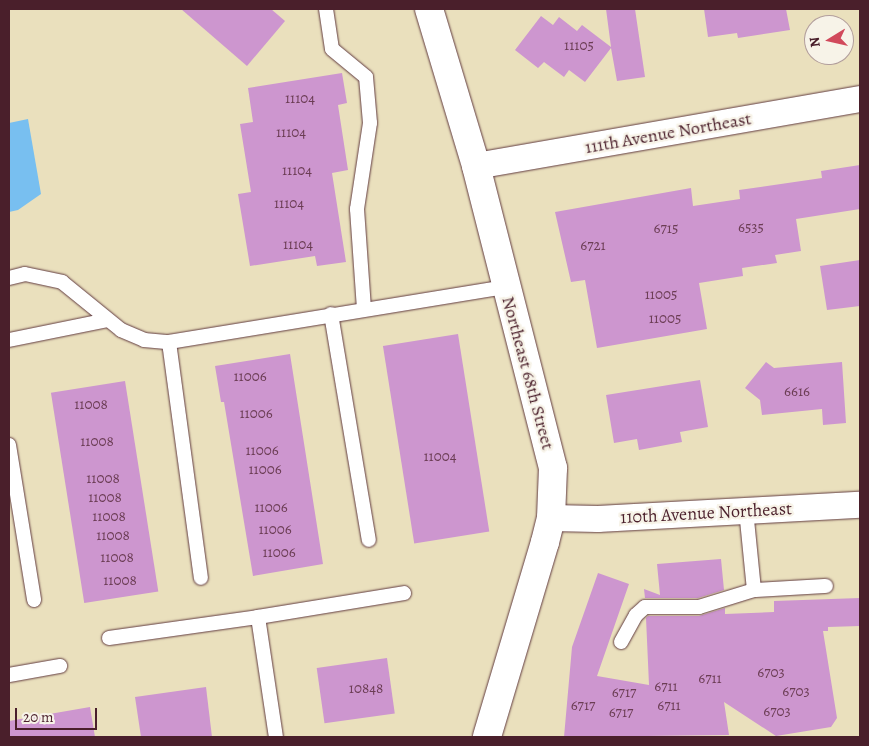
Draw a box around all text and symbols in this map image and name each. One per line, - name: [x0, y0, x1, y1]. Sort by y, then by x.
- north arrow: [804, 15, 854, 65]
- text: N: [804, 36, 825, 49]
- house number: 11105: [564, 37, 594, 55]
- house number: 11104: [285, 90, 315, 108]
- street label: 111th Avenue Northeast: [583, 108, 753, 158]
- house number: 11104: [276, 124, 306, 142]
- house number: 11104: [282, 162, 312, 180]
- house number: 11104: [274, 195, 304, 213]
- house number: 6535: [738, 219, 764, 237]
- house number: 6715: [654, 220, 678, 238]
- house number: 11104: [283, 236, 313, 254]
- house number: 6721: [580, 237, 606, 255]
- house number: 11005: [645, 286, 677, 304]
- street label: Northeast 68th Street: [497, 294, 559, 452]
- house number: 11005: [649, 310, 681, 328]
- house number: 11006: [233, 368, 267, 386]
- house number: 6616: [784, 383, 810, 401]
- house number: 11008: [74, 396, 108, 414]
- house number: 11006: [239, 405, 273, 423]
- house number: 11008: [80, 433, 114, 451]
- house number: 11006: [245, 442, 279, 460]
- house number: 11004: [423, 448, 457, 466]
- house number: 11006: [248, 461, 282, 479]
- house number: 11008: [86, 470, 120, 488]
- house number: 11008: [88, 489, 122, 507]
- street label: 110th Avenue Northeast: [620, 498, 792, 528]
- house number: 11006: [254, 499, 288, 517]
- house number: 11008: [92, 508, 126, 526]
- house number: 11006: [258, 521, 292, 539]
- house number: 11008: [96, 527, 130, 545]
- house number: 11006: [262, 544, 296, 562]
- house number: 11008: [100, 549, 134, 567]
- house number: 11008: [103, 572, 137, 590]
- house number: 6703: [757, 664, 785, 682]
- house number: 6711: [698, 670, 722, 688]
- house number: 6711: [654, 678, 678, 696]
- house number: 10848: [349, 680, 383, 698]
- house number: 6703: [782, 683, 810, 701]
- house number: 6717: [612, 684, 636, 702]
- house number: 6717: [571, 697, 595, 715]
- house number: 6711: [657, 697, 681, 715]
- scale bar: [18, 698, 100, 730]
- house number: 6703: [763, 703, 791, 721]
- house number: 6717: [609, 704, 633, 722]
- text: 20 m: [23, 707, 54, 727]

